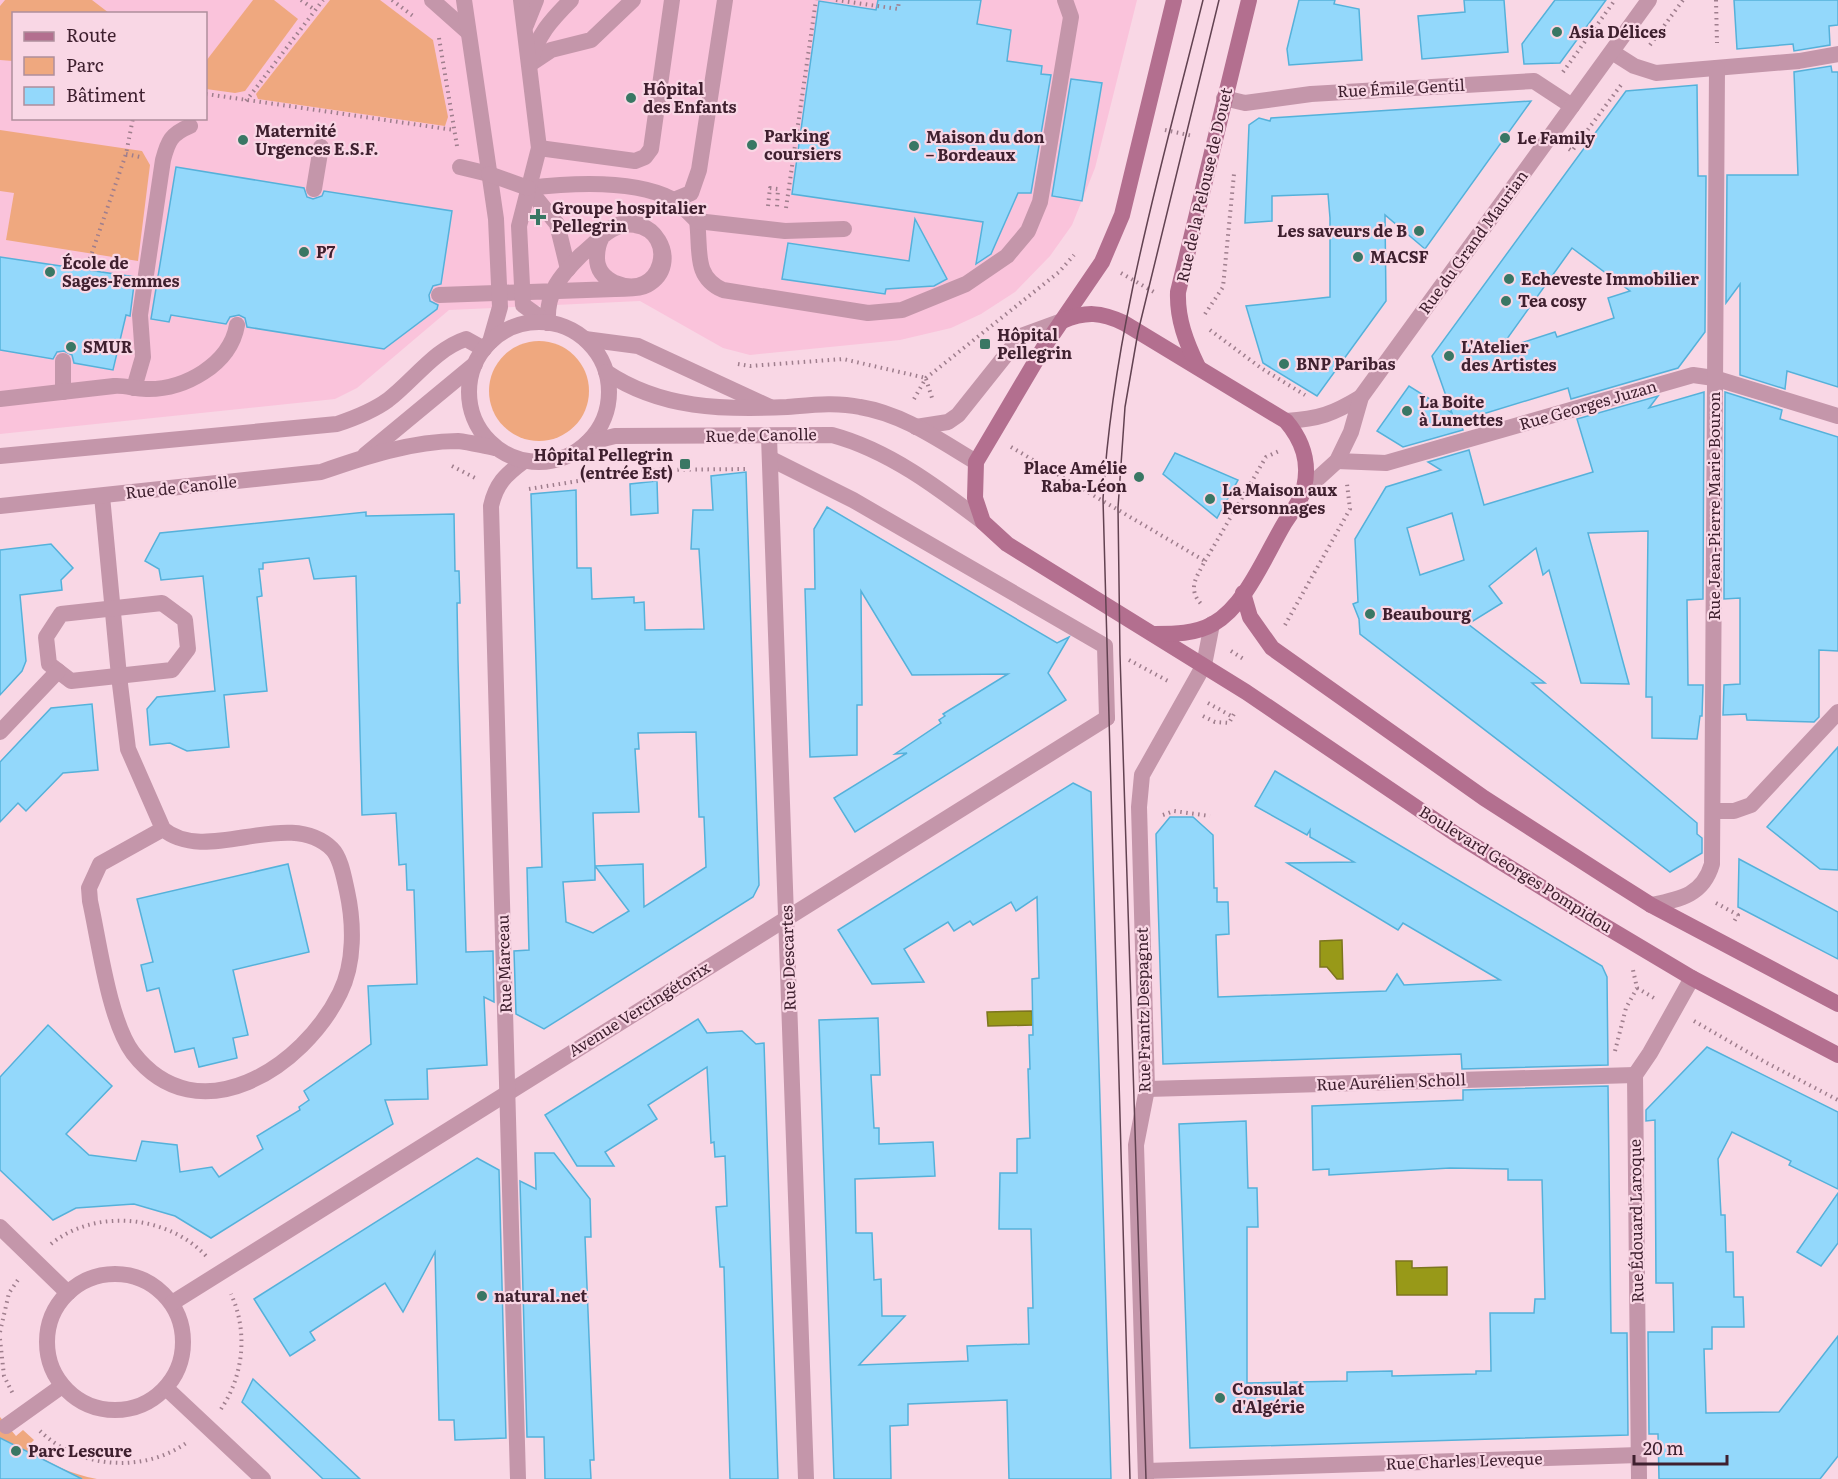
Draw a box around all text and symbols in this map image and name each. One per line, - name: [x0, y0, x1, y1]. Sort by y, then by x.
- legend: [12, 12, 207, 120]
- place label: Asia Délices: [1569, 19, 1666, 43]
- text: Route: [66, 21, 116, 48]
- marker: Asia Délices: [1550, 25, 1564, 39]
- text: Parc: [66, 51, 104, 78]
- street label: Rue Émile Gentil: [1337, 72, 1465, 102]
- place label: Hôpital des Enfants: [643, 76, 737, 118]
- text: Bâtiment: [66, 81, 146, 108]
- street label: Rue de la Pelouse de Douet: [1169, 84, 1237, 285]
- marker: Hôpital des Enfants: [624, 91, 638, 105]
- place label: Maternité Urgences E.S.F.: [255, 118, 379, 160]
- place label: Parking coursiers: [764, 123, 841, 165]
- place label: Maison du don – Bordeaux: [926, 124, 1045, 166]
- place label: Le Family: [1517, 125, 1595, 149]
- marker: Le Family: [1498, 131, 1512, 145]
- marker: Maternité Urgences E.S.F.: [236, 133, 250, 147]
- marker: Parking coursiers: [745, 138, 759, 152]
- marker: Maison du don – Bordeaux: [907, 139, 921, 153]
- street label: Rue du Grand Maurian: [1412, 164, 1533, 318]
- place label: Groupe hospitalier Pellegrin: [552, 195, 707, 237]
- marker: Groupe hospitalier Pellegrin: [529, 208, 547, 226]
- place label: Les saveurs de B: [1277, 218, 1407, 242]
- marker: Les saveurs de B: [1412, 224, 1426, 238]
- place label: P7: [316, 239, 335, 263]
- place label: MACSF: [1370, 244, 1429, 268]
- marker: P7: [297, 245, 311, 259]
- place label: École de Sages-Femmes: [62, 250, 180, 292]
- marker: MACSF: [1351, 250, 1365, 264]
- marker: École de Sages-Femmes: [43, 265, 57, 279]
- place label: Echeveste Immobilier: [1521, 266, 1699, 290]
- marker: Echeveste Immobilier: [1502, 272, 1516, 286]
- place label: Tea cosy: [1518, 288, 1587, 312]
- marker: Tea cosy: [1499, 294, 1513, 308]
- place label: Hôpital Pellegrin: [997, 322, 1072, 364]
- place label: SMUR: [83, 334, 133, 358]
- place label: L'Atelier des Artistes: [1461, 334, 1557, 376]
- marker: Hôpital Pellegrin: [978, 337, 992, 351]
- marker: SMUR: [64, 340, 78, 354]
- marker: L'Atelier des Artistes: [1442, 349, 1456, 363]
- place label: BNP Paribas: [1296, 351, 1395, 375]
- marker: BNP Paribas: [1277, 357, 1291, 371]
- street label: Rue Georges Juzan: [1516, 373, 1660, 435]
- place label: La Boite à Lunettes: [1419, 389, 1503, 431]
- street label: Rue Jean-Pierre Marie Bouron: [1701, 391, 1725, 621]
- marker: La Boite à Lunettes: [1400, 404, 1414, 418]
- street label: Rue de Canolle: [705, 421, 817, 447]
- place label: Hôpital Pellegrin (entrée Est): [534, 442, 673, 484]
- place label: Place Amélie Raba-Léon: [1023, 455, 1127, 497]
- marker: Hôpital Pellegrin (entrée Est): [678, 457, 692, 471]
- street label: Rue de Canolle: [124, 468, 238, 504]
- marker: Place Amélie Raba-Léon: [1132, 470, 1146, 484]
- place label: La Maison aux Personnages: [1222, 477, 1337, 519]
- marker: La Maison aux Personnages: [1203, 492, 1217, 506]
- place label: Beaubourg: [1382, 601, 1471, 625]
- marker: Beaubourg: [1363, 607, 1377, 621]
- street label: Boulevard Georges Pompidou: [1415, 799, 1618, 938]
- street label: Rue Descartes: [773, 905, 801, 1011]
- street label: Rue Marceau: [489, 914, 517, 1014]
- street label: Rue Frantz Despagnet: [1129, 926, 1155, 1093]
- street label: Avenue Vercingétorix: [563, 954, 715, 1062]
- street label: Rue Aurélien Scholl: [1316, 1066, 1466, 1096]
- street label: Rue Édouard Laroque: [1622, 1139, 1648, 1303]
- place label: natural.net: [494, 1283, 587, 1307]
- marker: natural.net: [475, 1289, 489, 1303]
- place label: Consulat d'Algérie: [1232, 1376, 1304, 1418]
- marker: Consulat d'Algérie: [1213, 1391, 1227, 1405]
- scale bar: [1634, 1428, 1727, 1466]
- text: 20 m: [1643, 1434, 1684, 1461]
- place label: Parc Lescure: [28, 1438, 132, 1462]
- marker: Parc Lescure: [9, 1444, 23, 1458]
- street label: Rue Charles Leveque: [1385, 1445, 1543, 1475]

